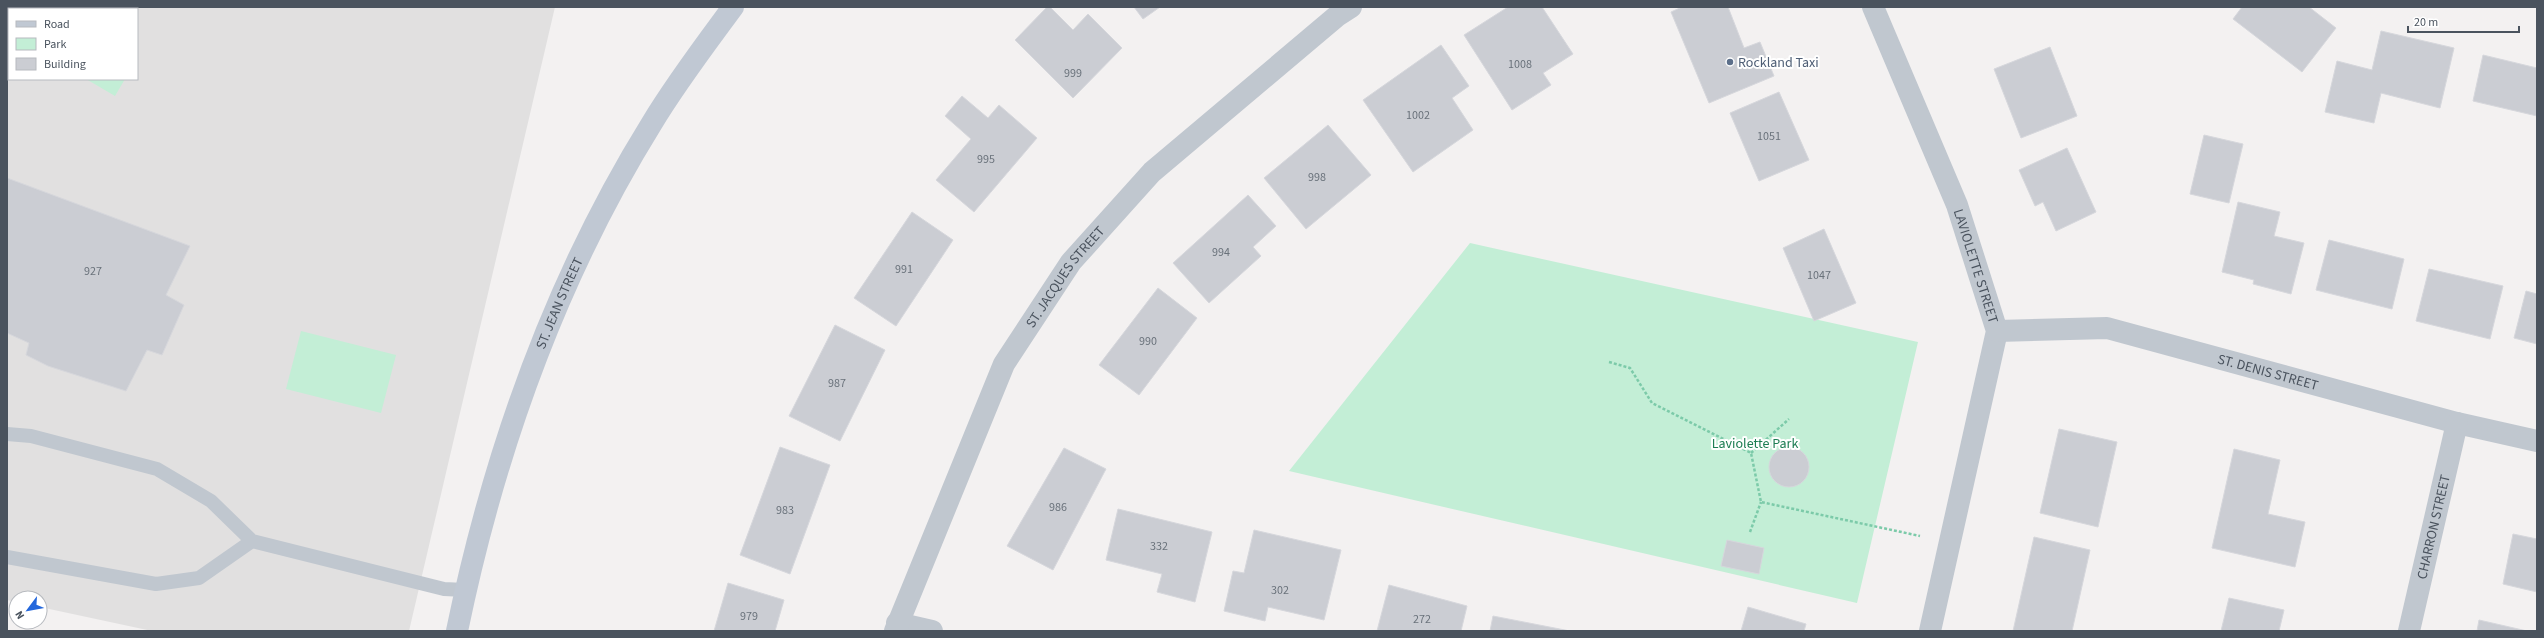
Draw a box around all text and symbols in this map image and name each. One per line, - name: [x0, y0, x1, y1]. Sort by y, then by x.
- legend: [8, 8, 138, 80]
- scale bar: [2408, 8, 2519, 34]
- text: 20 m: [2414, 14, 2438, 31]
- text: Road: [44, 16, 70, 33]
- text: Park: [44, 36, 66, 53]
- place label: Rockland Taxi: [1738, 53, 1819, 73]
- text: Building: [44, 56, 86, 73]
- house number: 1008: [1508, 56, 1532, 73]
- marker: Rockland Taxi: [1725, 57, 1735, 67]
- house number: 999: [1064, 65, 1082, 82]
- house number: 1002: [1406, 107, 1430, 124]
- house number: 1051: [1757, 128, 1781, 145]
- house number: 995: [977, 151, 995, 168]
- house number: 998: [1308, 169, 1326, 186]
- street label: LAVIOLETTE STREET: [1948, 207, 2003, 326]
- street label: ST. JACQUES STREET: [1021, 222, 1110, 332]
- house number: 994: [1212, 244, 1230, 261]
- street label: ST. JEAN STREET: [531, 254, 589, 352]
- house number: 991: [895, 261, 913, 278]
- house number: 927: [84, 263, 102, 280]
- house number: 1047: [1807, 267, 1831, 284]
- house number: 990: [1139, 333, 1157, 350]
- street label: ST. DENIS STREET: [2215, 349, 2321, 396]
- house number: 987: [828, 375, 846, 392]
- park label: Laviolette Park: [1712, 434, 1798, 454]
- street label: CHARRON STREET: [2412, 472, 2456, 581]
- house number: 986: [1049, 499, 1067, 516]
- house number: 983: [776, 502, 794, 519]
- house number: 332: [1150, 538, 1168, 555]
- house number: 302: [1271, 582, 1289, 599]
- north arrow: [8, 590, 48, 630]
- text: N: [12, 608, 28, 622]
- house number: 979: [740, 608, 758, 625]
- house number: 272: [1413, 611, 1431, 628]

